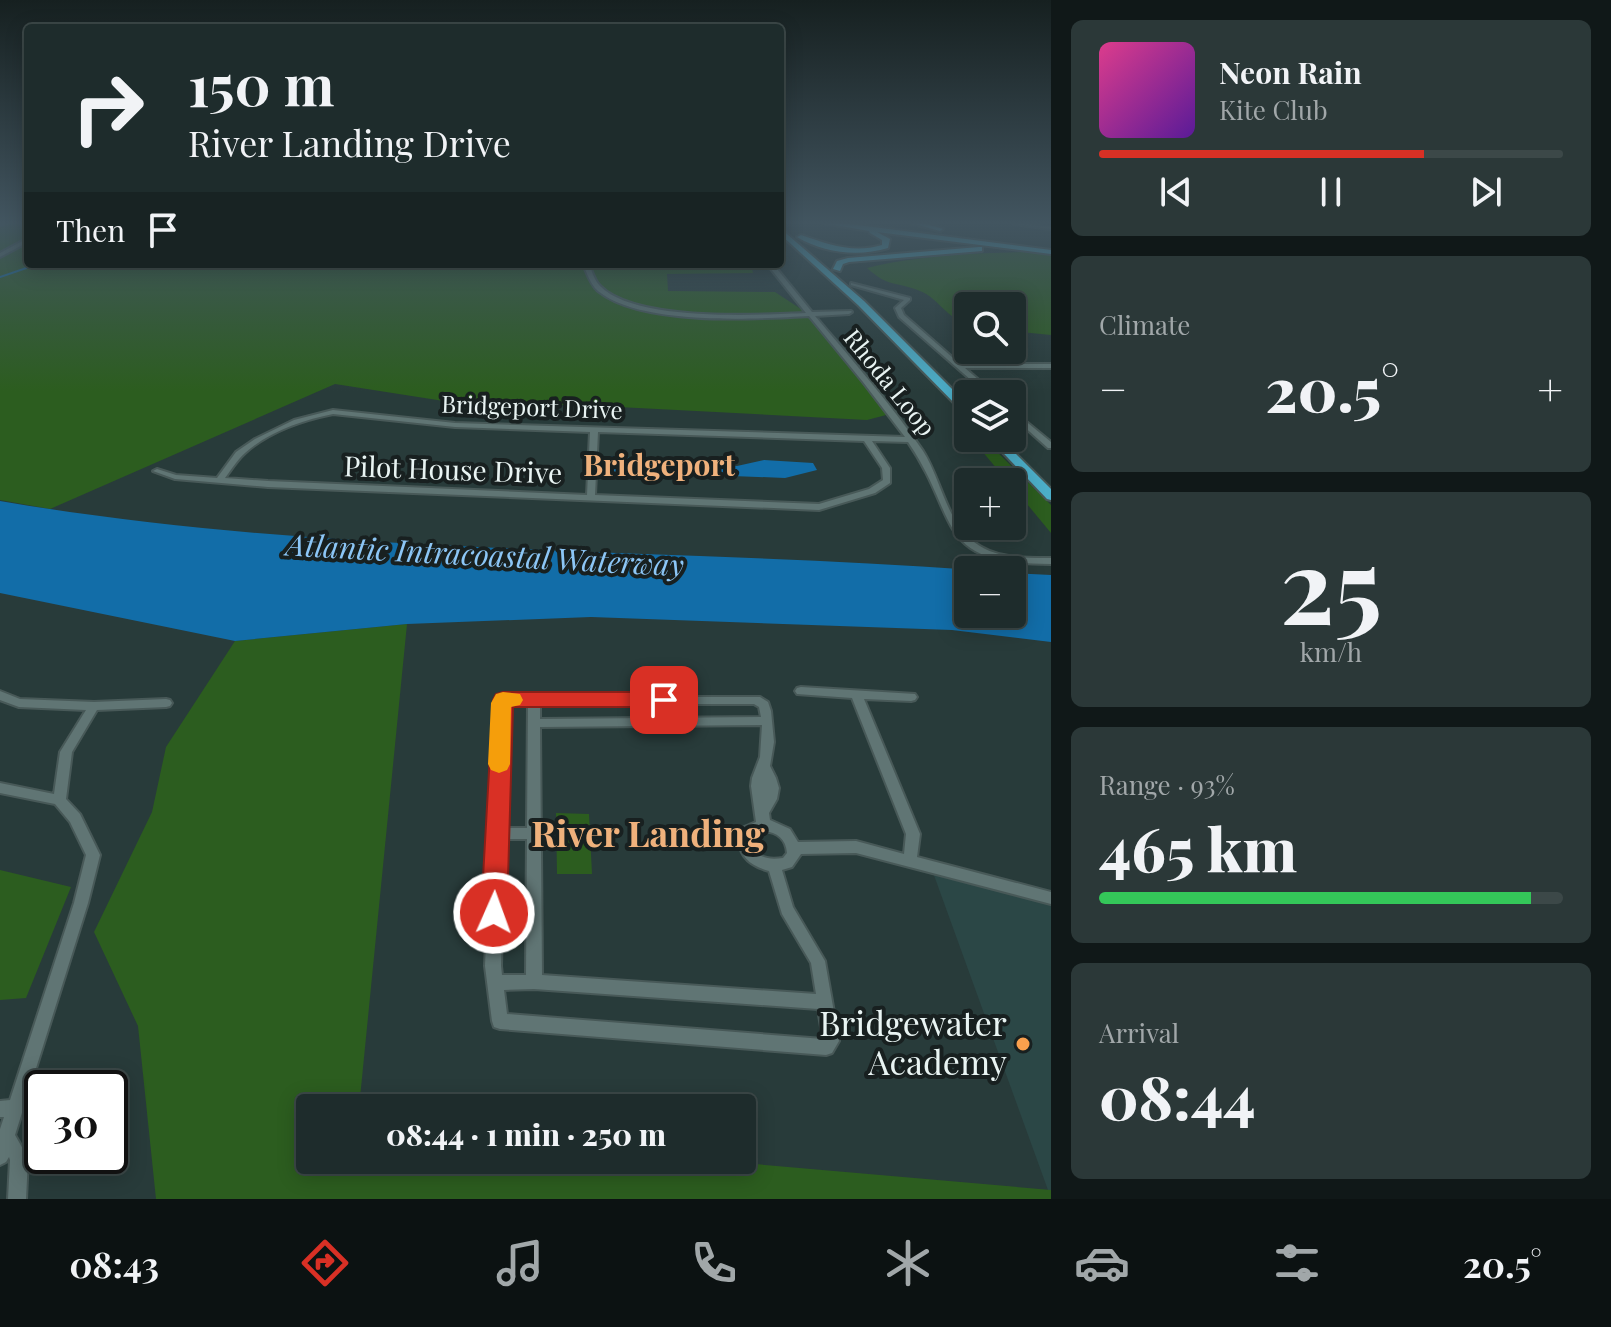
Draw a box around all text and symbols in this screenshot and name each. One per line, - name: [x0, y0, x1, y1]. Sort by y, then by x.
- text: 150 m: [188, 46, 334, 121]
- text: Neon Rain: [1219, 52, 1362, 92]
- icon: right: [56, 56, 160, 160]
- text: Kite Club: [1219, 92, 1328, 127]
- text: River Landing Drive: [188, 118, 511, 166]
- icon: previous: [1154, 170, 1198, 214]
- icon: pause: [1309, 170, 1353, 214]
- icon: next: [1464, 170, 1508, 214]
- icon: arrive: [141, 208, 185, 252]
- text: Then: [56, 210, 125, 250]
- map controls: [954, 292, 1026, 628]
- button: search: [954, 292, 1026, 364]
- text: Climate: [1099, 307, 1190, 342]
- street label: Rhoda Loop: [838, 322, 944, 442]
- text: 20.5°: [1265, 347, 1399, 427]
- text: −: [1099, 358, 1127, 417]
- text: +: [1537, 358, 1563, 417]
- button: layers: [954, 380, 1026, 452]
- street label: Bridgeport Drive: [441, 387, 623, 425]
- district label: Bridgeport: [583, 444, 736, 484]
- street label: Pilot House Drive: [343, 446, 563, 491]
- button: +: [954, 468, 1026, 540]
- text: 25: [1280, 512, 1382, 651]
- water label: Atlantic Intracoastal Waterway: [282, 523, 685, 584]
- button: −: [954, 556, 1026, 628]
- text: km/h: [1300, 634, 1362, 669]
- pin: [630, 666, 698, 734]
- icon: arrive: [642, 678, 686, 722]
- text: Range · 93%: [1099, 767, 1235, 802]
- text: 465 km: [1099, 807, 1297, 887]
- district label: River Landing: [531, 808, 765, 856]
- position arrow: [452, 871, 536, 955]
- place label: Bridgewater Academy: [819, 999, 1007, 1084]
- text: Arrival: [1099, 1015, 1179, 1050]
- marker: Bridgewater Academy: [1014, 1035, 1032, 1053]
- text: 08:44: [1099, 1055, 1256, 1135]
- speed limit sign: 30: [24, 1070, 128, 1174]
- text: 08:44 · 1 min · 250 m: [386, 1114, 666, 1154]
- icon: directions: [297, 1235, 353, 1291]
- icon: music: [492, 1235, 548, 1291]
- icon: phone: [686, 1235, 742, 1291]
- icon: climate: [880, 1235, 936, 1291]
- icon: car: [1074, 1235, 1130, 1291]
- icon: filters: [1269, 1235, 1325, 1291]
- text: 08:43: [69, 1239, 159, 1287]
- text: 20.5°: [1463, 1239, 1542, 1287]

